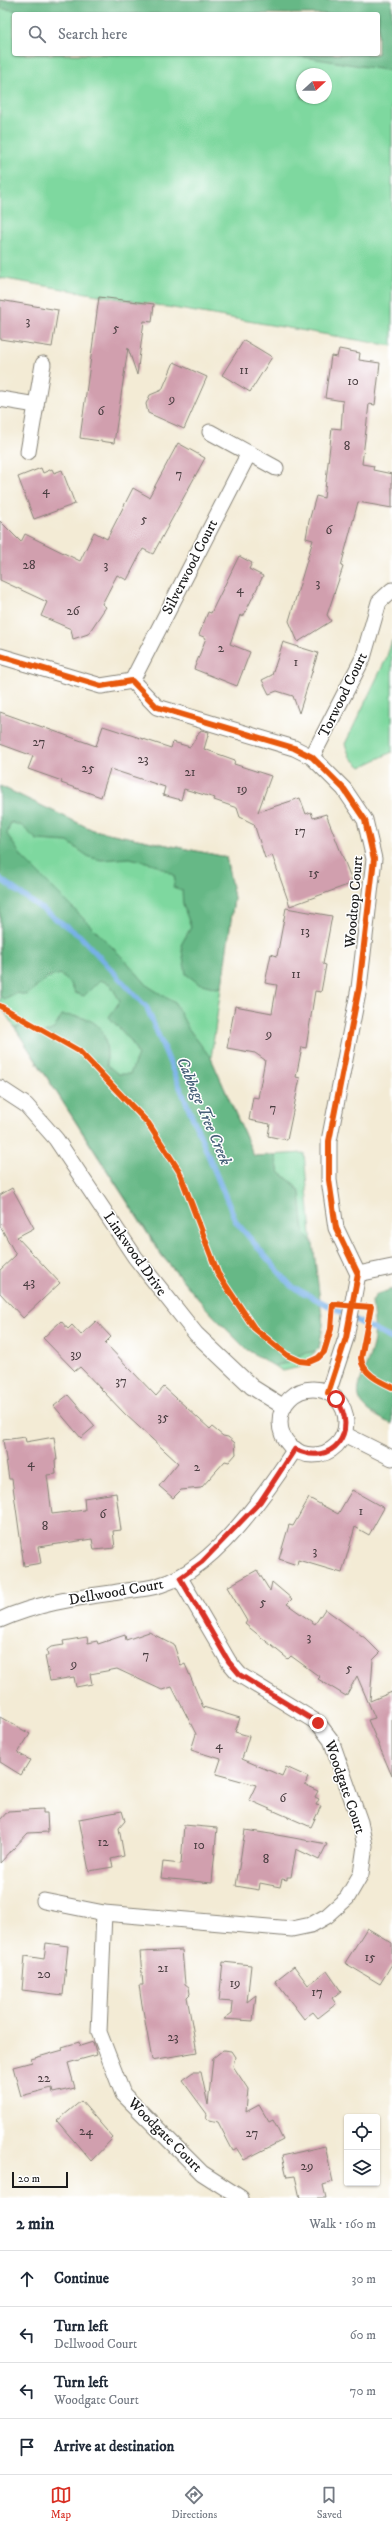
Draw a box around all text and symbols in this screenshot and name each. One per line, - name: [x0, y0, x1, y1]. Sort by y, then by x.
- search box: [12, 12, 380, 56]
- icon: search: [26, 23, 48, 45]
- text: Search here: [58, 25, 127, 44]
- north arrow: [296, 68, 332, 104]
- house number: 3: [26, 313, 31, 329]
- house number: 5: [113, 320, 120, 336]
- house number: 11: [239, 362, 249, 378]
- house number: 10: [347, 373, 359, 389]
- house number: 9: [168, 391, 175, 407]
- house number: 6: [98, 403, 106, 419]
- house number: 8: [344, 438, 350, 454]
- house number: 7: [176, 466, 183, 482]
- house number: 4: [42, 482, 50, 498]
- house number: 5: [141, 511, 148, 527]
- street label: Silverwood Court: [158, 516, 222, 618]
- house number: 6: [326, 522, 334, 538]
- house number: 28: [23, 557, 35, 573]
- house number: 3: [104, 557, 109, 573]
- house number: 3: [316, 575, 321, 591]
- house number: 4: [236, 581, 244, 597]
- house number: 26: [66, 603, 81, 619]
- house number: 2: [218, 640, 225, 656]
- street label: Torwood Court: [314, 649, 372, 741]
- house number: 1: [294, 654, 299, 670]
- house number: 27: [33, 734, 46, 750]
- house number: 23: [137, 751, 149, 767]
- house number: 25: [82, 760, 95, 776]
- house number: 21: [184, 764, 196, 780]
- house number: 19: [236, 781, 248, 797]
- house number: 17: [294, 823, 306, 839]
- street label: Woodtop Court: [340, 855, 368, 950]
- house number: 15: [308, 865, 320, 881]
- house number: 13: [300, 923, 310, 939]
- house number: 11: [291, 966, 301, 982]
- house number: 9: [265, 1026, 272, 1042]
- water label: Cabbage Tree Creek: [172, 1054, 236, 1168]
- house number: 7: [270, 1100, 277, 1116]
- street label: Linkwood Drive: [99, 1208, 171, 1300]
- house number: 43: [23, 1274, 35, 1290]
- house number: 39: [70, 1346, 82, 1362]
- house number: 37: [115, 1373, 127, 1389]
- route start: [327, 1390, 345, 1408]
- house number: 35: [157, 1409, 169, 1425]
- house number: 4: [27, 1455, 35, 1471]
- house number: 2: [194, 1459, 201, 1475]
- house number: 1: [359, 1503, 364, 1519]
- house number: 6: [100, 1506, 108, 1522]
- house number: 8: [42, 1518, 48, 1534]
- house number: 3: [313, 1543, 318, 1559]
- street label: Dellwood Court: [67, 1574, 165, 1610]
- house number: 5: [260, 1594, 267, 1610]
- house number: 3: [307, 1629, 312, 1645]
- house number: 7: [143, 1647, 150, 1663]
- house number: 9: [70, 1656, 77, 1672]
- house number: 5: [346, 1660, 353, 1676]
- route end: [309, 1714, 327, 1732]
- house number: 4: [215, 1737, 223, 1753]
- street label: Woodgate Court: [320, 1737, 370, 1837]
- house number: 6: [280, 1790, 288, 1806]
- house number: 12: [97, 1834, 109, 1850]
- house number: 10: [193, 1837, 205, 1853]
- house number: 8: [263, 1851, 269, 1867]
- house number: 15: [364, 1949, 376, 1965]
- house number: 21: [157, 1960, 169, 1976]
- house number: 20: [37, 1966, 51, 1982]
- house number: 19: [229, 1975, 241, 1991]
- house number: 17: [311, 1984, 323, 2000]
- house number: 23: [167, 2029, 179, 2045]
- house number: 22: [38, 2070, 51, 2086]
- street label: Woodgate Court: [123, 2093, 206, 2176]
- map controls: [344, 2114, 380, 2186]
- button: locate: [344, 2114, 380, 2150]
- house number: 24: [79, 2123, 93, 2139]
- house number: 27: [246, 2125, 259, 2141]
- button: layers: [344, 2150, 380, 2186]
- house number: 29: [301, 2158, 313, 2174]
- scale bar: [12, 2170, 68, 2189]
- text: 20 m: [18, 2172, 40, 2186]
- text: 2 min: [16, 2213, 54, 2235]
- text: Walk · 160 m: [309, 2216, 376, 2232]
- icon: ahead: [16, 2268, 38, 2290]
- text: Continue: [54, 2269, 109, 2288]
- text: 30 m: [352, 2271, 376, 2287]
- text: Turn left: [54, 2317, 108, 2336]
- icon: left: [16, 2324, 38, 2346]
- text: 60 m: [350, 2327, 376, 2343]
- text: Dellwood Court: [54, 2336, 137, 2352]
- text: Turn left: [54, 2373, 108, 2392]
- icon: left: [16, 2380, 38, 2402]
- text: 70 m: [350, 2383, 376, 2399]
- text: Woodgate Court: [54, 2392, 139, 2408]
- icon: arrive: [16, 2436, 38, 2458]
- text: Arrive at destination: [54, 2437, 174, 2456]
- tab: Map: [50, 2484, 72, 2522]
- tab: Directions: [172, 2484, 217, 2522]
- tab: Saved: [317, 2484, 342, 2522]

